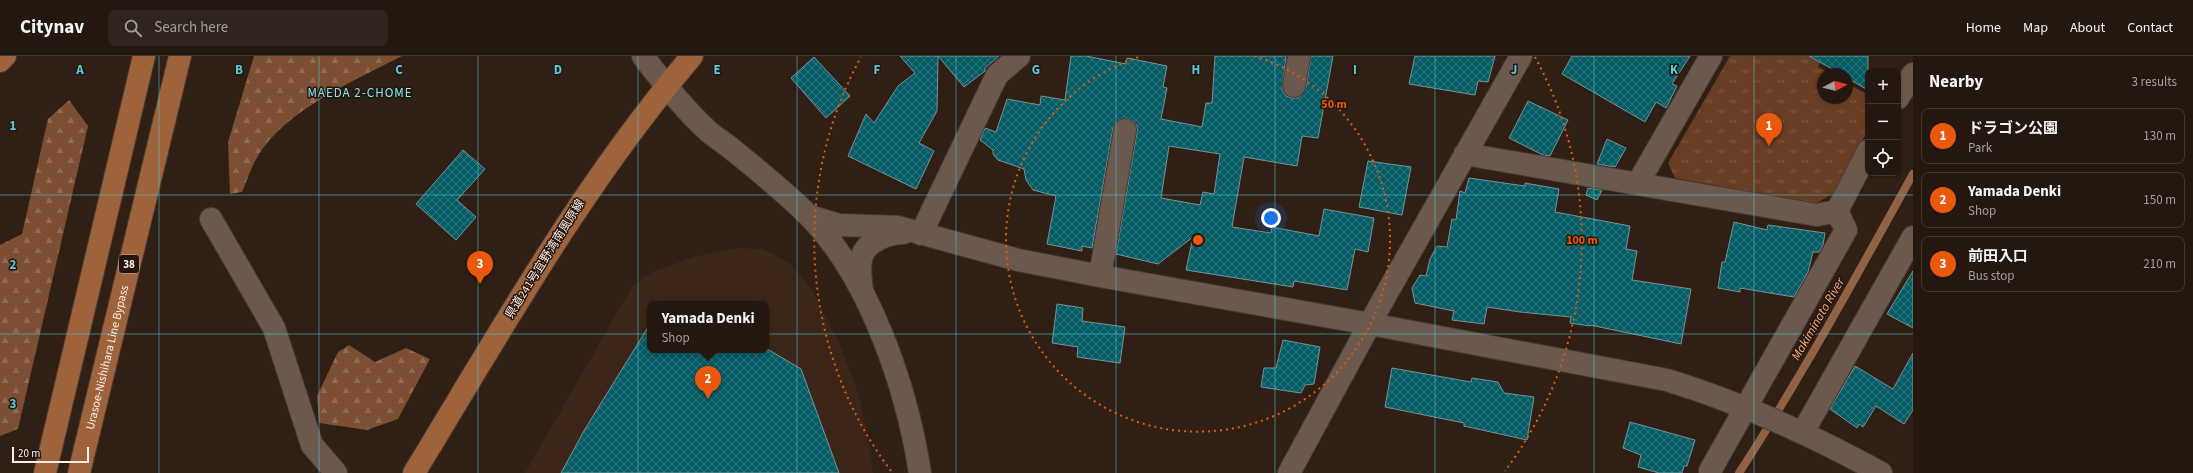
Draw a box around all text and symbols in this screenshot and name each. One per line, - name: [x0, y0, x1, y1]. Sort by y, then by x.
- search box: [108, 10, 388, 46]
- text: Citynav: [20, 14, 84, 41]
- icon: search: [122, 17, 144, 39]
- text: Search here: [154, 17, 228, 38]
- text: Home: [1966, 18, 2001, 38]
- text: Map: [2023, 18, 2048, 38]
- text: About: [2070, 18, 2105, 38]
- text: Contact: [2127, 18, 2173, 38]
- text: A: [75, 61, 84, 79]
- text: B: [235, 61, 243, 79]
- text: C: [395, 61, 403, 79]
- text: D: [554, 61, 562, 79]
- text: E: [713, 61, 721, 79]
- text: F: [874, 61, 881, 79]
- text: G: [1032, 61, 1040, 79]
- text: H: [1192, 61, 1200, 79]
- text: I: [1353, 61, 1357, 79]
- text: J: [1511, 61, 1517, 79]
- text: K: [1670, 61, 1679, 79]
- north arrow: [1817, 68, 1853, 104]
- map controls: [1865, 68, 1901, 176]
- button: +: [1865, 68, 1901, 104]
- text: Nearby: [1929, 70, 1983, 94]
- text: 3 results: [2132, 73, 2177, 91]
- district label: MAEDA 2-CHOME: [307, 84, 413, 102]
- text: 50 m: [1321, 96, 1347, 113]
- button: −: [1865, 104, 1901, 140]
- pin: 1: [1756, 113, 1782, 146]
- text: 1: [10, 117, 17, 135]
- text: ドラゴン公園: [1968, 118, 2058, 139]
- text: 1: [1940, 127, 1946, 145]
- text: 130 m: [2143, 127, 2176, 145]
- text: Park: [1968, 139, 1992, 157]
- button: locate: [1865, 140, 1901, 176]
- text: Yamada Denki: [1968, 181, 2061, 202]
- text: 2: [1940, 191, 1946, 209]
- text: 150 m: [2143, 191, 2176, 209]
- street label: 県道241号宜野湾南風原線: [501, 196, 589, 322]
- text: Shop: [1968, 202, 1996, 220]
- your location: [1261, 208, 1281, 228]
- text: 100 m: [1566, 232, 1598, 249]
- centre of rings: [1191, 233, 1205, 247]
- text: 前田入口: [1968, 246, 2028, 267]
- pin: 3: [467, 251, 493, 284]
- road number: 38: [119, 255, 139, 273]
- text: 3: [1940, 255, 1946, 273]
- text: 210 m: [2143, 255, 2176, 273]
- text: 2: [10, 256, 17, 274]
- text: Bus stop: [1968, 267, 2014, 285]
- water label: Makiminato River: [1787, 274, 1849, 364]
- street label: Urasoe-Nishihara Line Bypass: [81, 283, 133, 431]
- popup: [647, 301, 769, 353]
- text: Yamada Denki: [661, 308, 755, 329]
- text: Shop: [661, 329, 690, 347]
- pin: 2: [695, 366, 721, 399]
- text: 3: [10, 395, 17, 413]
- scale bar: [12, 445, 89, 464]
- text: 20 m: [18, 446, 40, 461]

